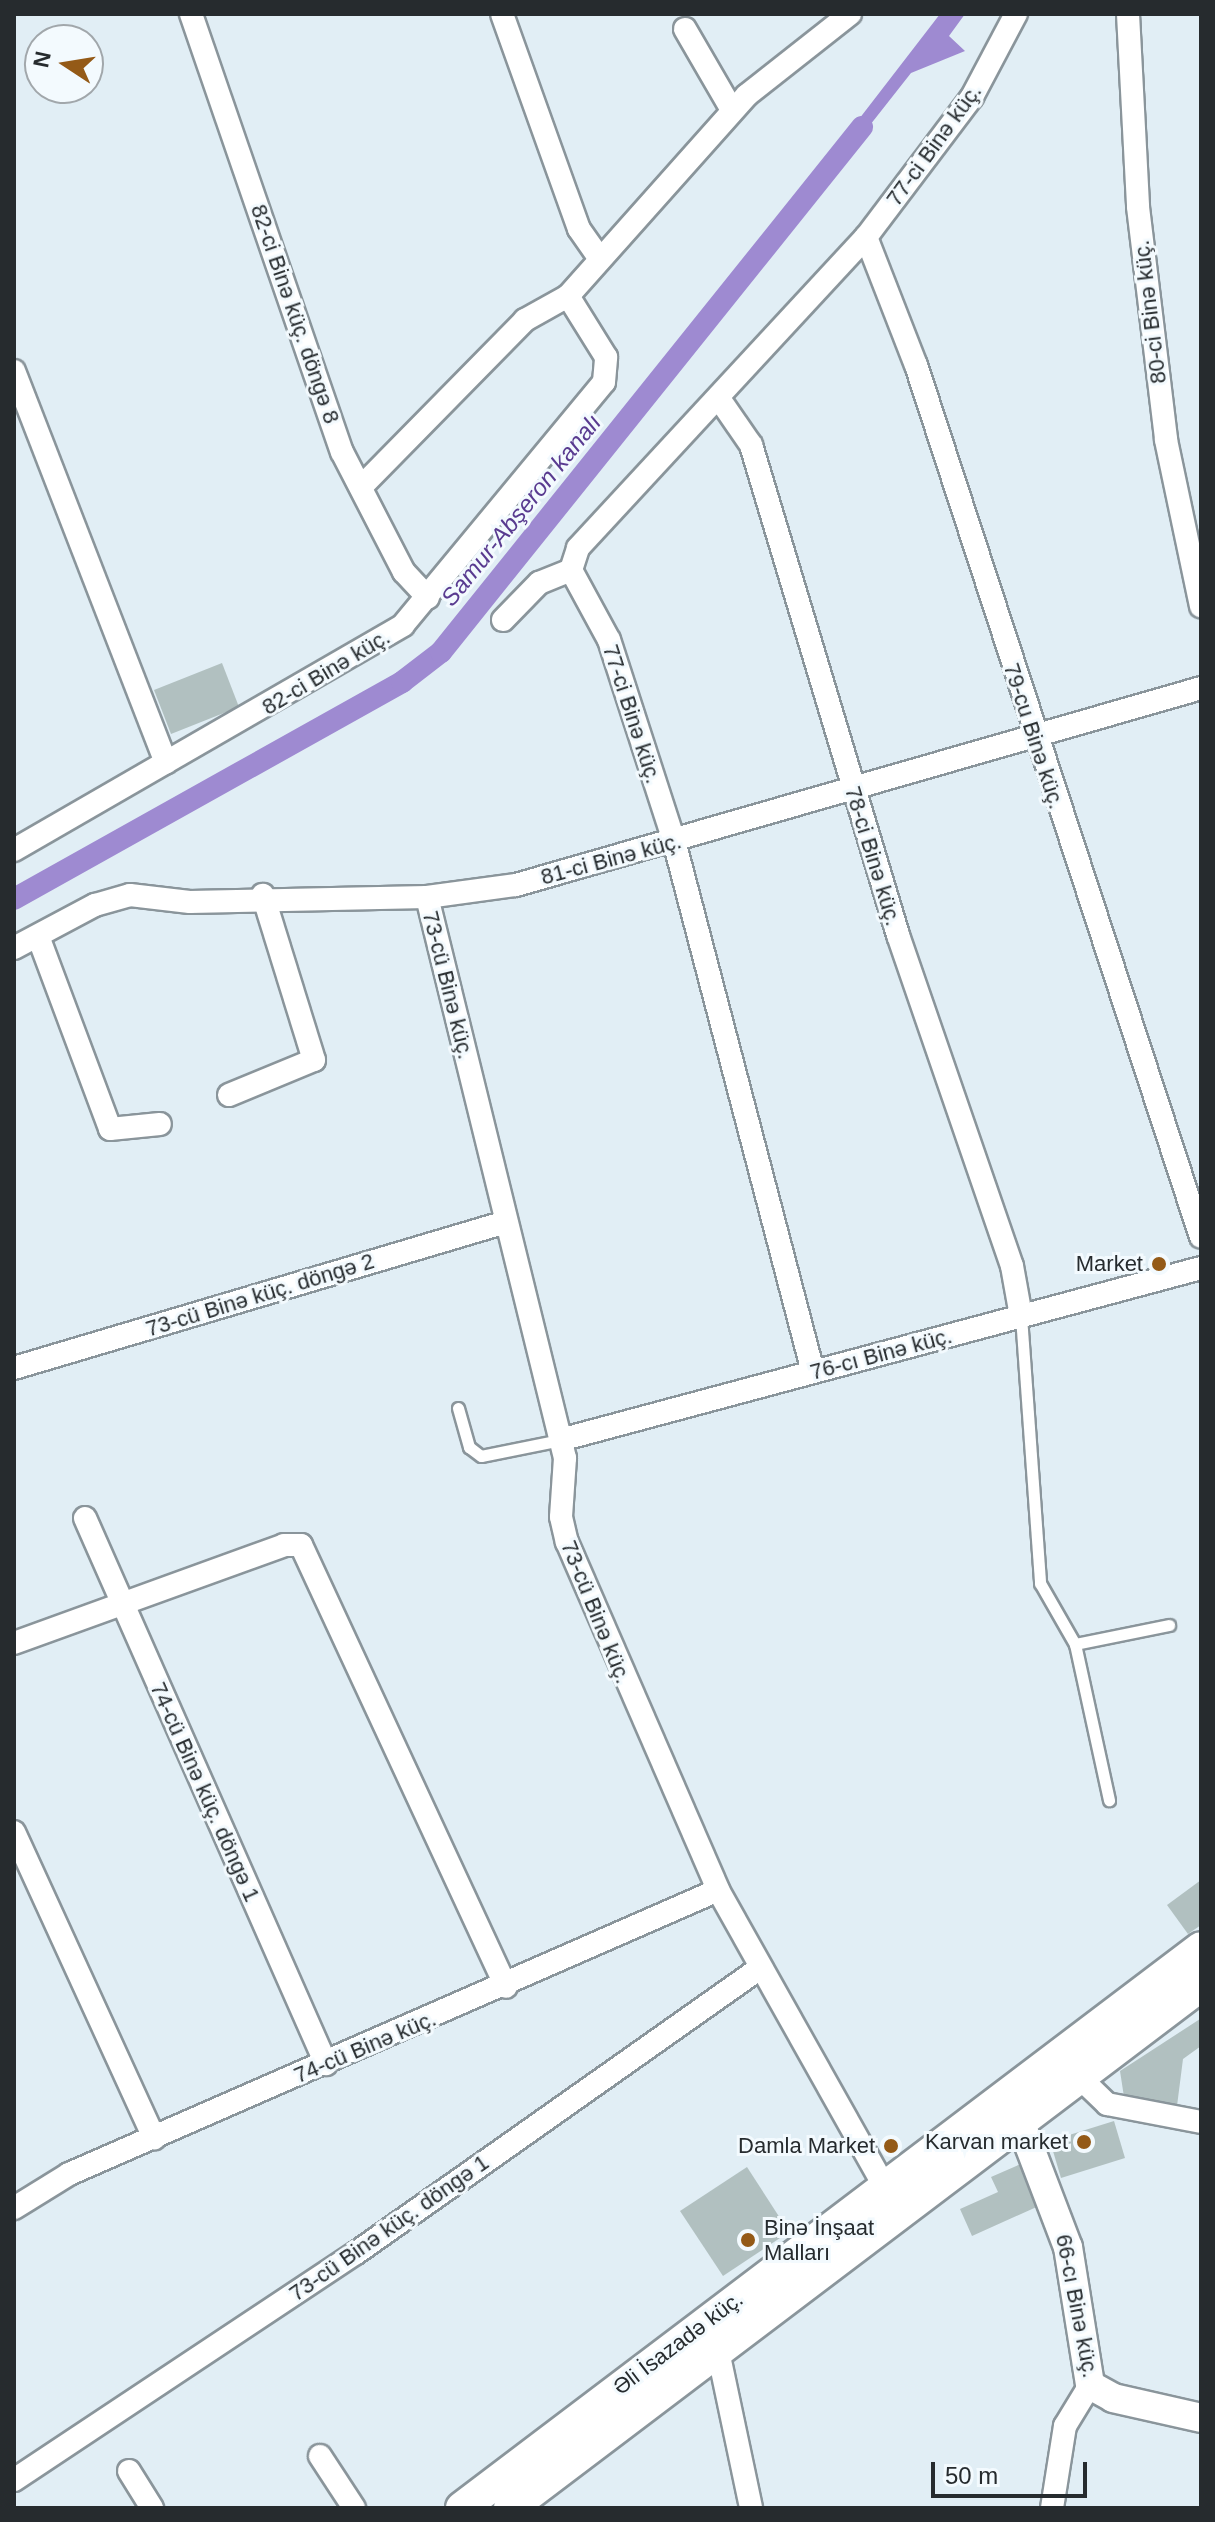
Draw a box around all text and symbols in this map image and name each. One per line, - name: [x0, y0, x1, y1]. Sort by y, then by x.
- north arrow: [24, 24, 104, 104]
- text: N: [28, 49, 56, 70]
- street label: 77-ci Binə küç.: [881, 79, 987, 211]
- street label: 82-ci Binə küç. döngə 8: [245, 201, 345, 427]
- street label: 80-ci Binə küç.: [1128, 239, 1172, 385]
- water label: Samur-Abşeron kanalı: [435, 408, 607, 612]
- street label: 82-ci Binə küç.: [257, 624, 395, 720]
- street label: 77-ci Binə küç.: [597, 641, 667, 787]
- street label: 79-cu Binə küç.: [998, 660, 1070, 812]
- street label: 78-ci Binə küç.: [839, 783, 907, 929]
- street label: 81-ci Binə küç.: [538, 828, 684, 890]
- street label: 73-cü Binə küç.: [417, 908, 479, 1062]
- street label: 73-cü Binə küç. döngə 2: [143, 1248, 377, 1342]
- place label: Market: [1076, 1251, 1143, 1277]
- marker: Market: [1150, 1255, 1168, 1273]
- street label: 76-cı Binə küç.: [807, 1322, 955, 1386]
- street label: 73-cü Binə küç.: [555, 1537, 637, 1687]
- street label: 74-cü Binə küç. döngə 1: [145, 1678, 265, 1906]
- street label: 74-cü Binə küç.: [290, 2005, 440, 2089]
- place label: Karvan market: [925, 2129, 1068, 2155]
- place label: Damla Market: [738, 2133, 875, 2159]
- marker: Karvan market: [1075, 2133, 1093, 2151]
- marker: Damla Market: [882, 2137, 900, 2155]
- street label: 73-cü Binə küç. döngə 1: [284, 2149, 494, 2307]
- place label: Binə İnşaat Malları: [764, 2214, 874, 2266]
- marker: Binə İnşaat Malları: [739, 2231, 757, 2249]
- street label: 66-cı Binə küç.: [1050, 2232, 1104, 2380]
- street label: Əli İsazadə küç.: [608, 2286, 748, 2400]
- scale bar: [935, 2446, 1091, 2496]
- text: 50 m: [945, 2462, 998, 2489]

